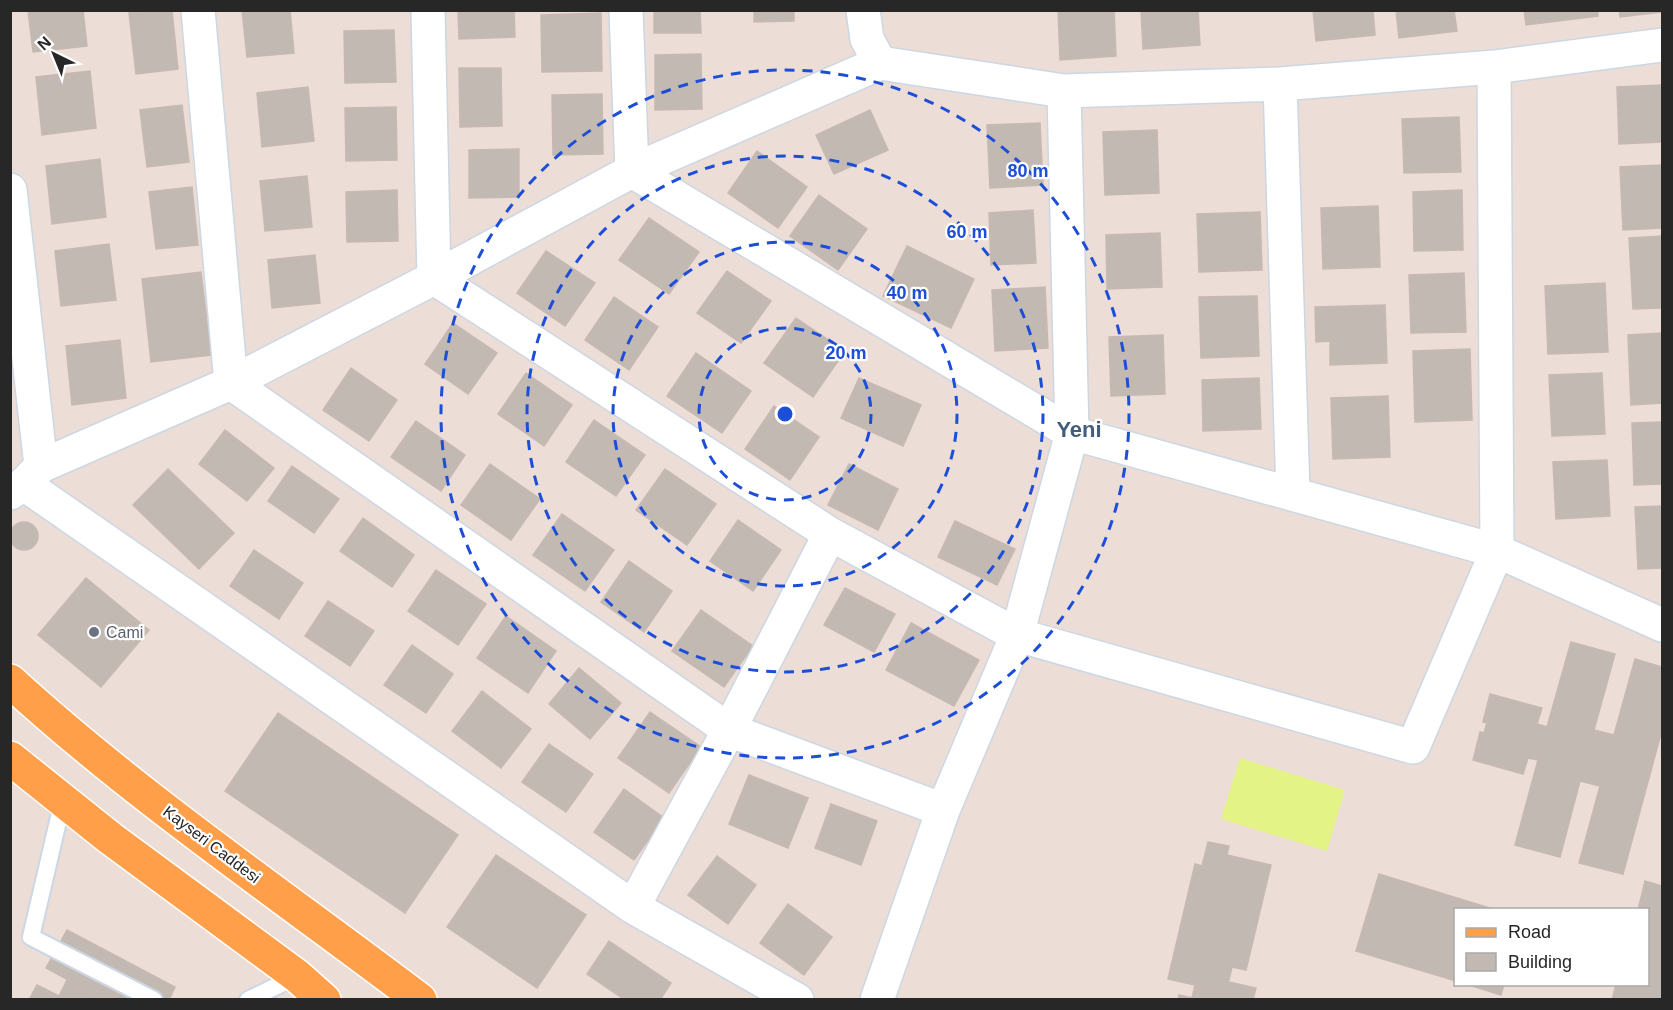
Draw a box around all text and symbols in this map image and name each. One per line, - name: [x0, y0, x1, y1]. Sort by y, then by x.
- north arrow: [24, 24, 84, 84]
- text: N: [34, 33, 54, 54]
- text: 80 m: [1007, 161, 1049, 181]
- text: 60 m: [946, 222, 988, 242]
- text: 40 m: [886, 283, 928, 303]
- text: 20 m: [825, 343, 867, 363]
- centre of rings: [775, 404, 795, 424]
- district label: Yeni: [1056, 417, 1102, 442]
- place label: Cami: [106, 624, 143, 641]
- marker: Cami: [87, 625, 101, 639]
- street label: Kayseri Caddesi: [160, 803, 263, 886]
- legend: [1454, 908, 1649, 986]
- text: Road: [1508, 922, 1551, 942]
- text: Building: [1508, 952, 1572, 972]

